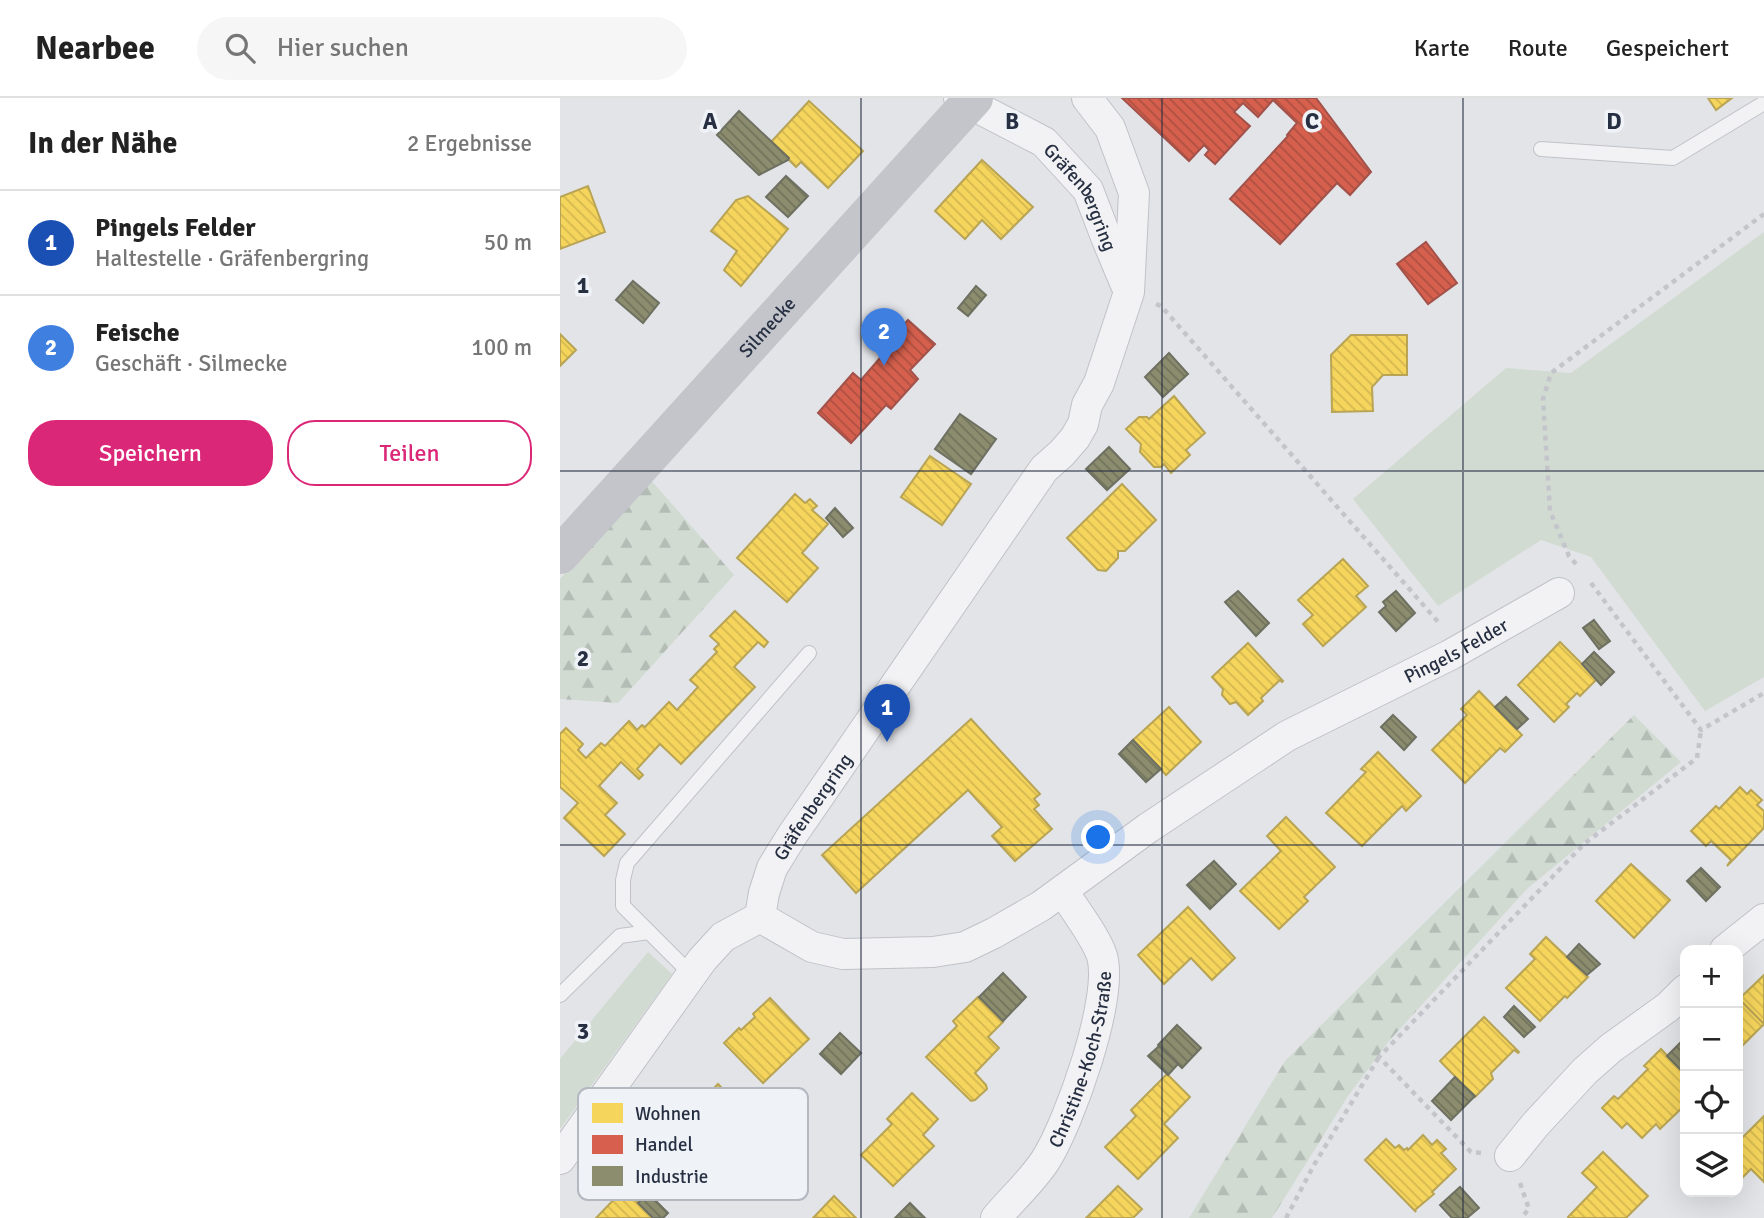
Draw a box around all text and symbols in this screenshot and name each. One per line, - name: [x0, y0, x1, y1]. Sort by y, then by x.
- search box: [197, 17, 687, 80]
- text: Nearbee: [35, 28, 155, 69]
- icon: search: [221, 29, 259, 67]
- text: Hier suchen: [277, 32, 409, 64]
- text: Karte: [1414, 33, 1470, 63]
- text: Route: [1508, 33, 1568, 63]
- text: Gespeichert: [1606, 33, 1729, 63]
- text: A: [703, 107, 718, 136]
- text: B: [1005, 107, 1019, 136]
- text: C: [1305, 107, 1319, 136]
- text: D: [1606, 107, 1622, 136]
- text: In der Nähe: [28, 125, 177, 162]
- text: 2 Ergebnisse: [407, 129, 532, 158]
- street label: Gräfenbergring: [1038, 138, 1121, 255]
- text: Pingels Felder: [95, 212, 256, 244]
- text: 1: [45, 228, 57, 257]
- text: 50 m: [484, 228, 532, 257]
- text: Haltestelle · Gräfenbergring: [95, 244, 369, 273]
- text: 1: [577, 271, 589, 300]
- street label: Silmecke: [734, 292, 801, 363]
- pin: 2: [861, 308, 907, 366]
- text: Feische: [95, 317, 180, 349]
- text: 2: [45, 333, 57, 362]
- text: 100 m: [471, 333, 532, 362]
- text: Geschäft · Silmecke: [95, 349, 288, 378]
- button: Speichern: [28, 420, 273, 486]
- button: Teilen: [287, 420, 532, 486]
- street label: Pingels Felder: [1400, 613, 1513, 689]
- text: 2: [577, 644, 589, 673]
- pin: 1: [864, 684, 910, 742]
- street label: Gräfenbergring: [769, 749, 858, 865]
- your location: [1081, 820, 1115, 854]
- map controls: [1680, 945, 1743, 1197]
- button: +: [1680, 945, 1743, 1008]
- street label: Christine-Koch-Straße: [1044, 971, 1117, 1152]
- button: −: [1680, 1008, 1743, 1071]
- text: 3: [577, 1017, 589, 1046]
- button: locate: [1680, 1071, 1743, 1134]
- legend: [578, 1088, 808, 1200]
- text: Wohnen: [635, 1102, 701, 1126]
- text: Handel: [635, 1133, 693, 1157]
- button: layers: [1680, 1134, 1743, 1197]
- text: Industrie: [635, 1165, 708, 1189]

